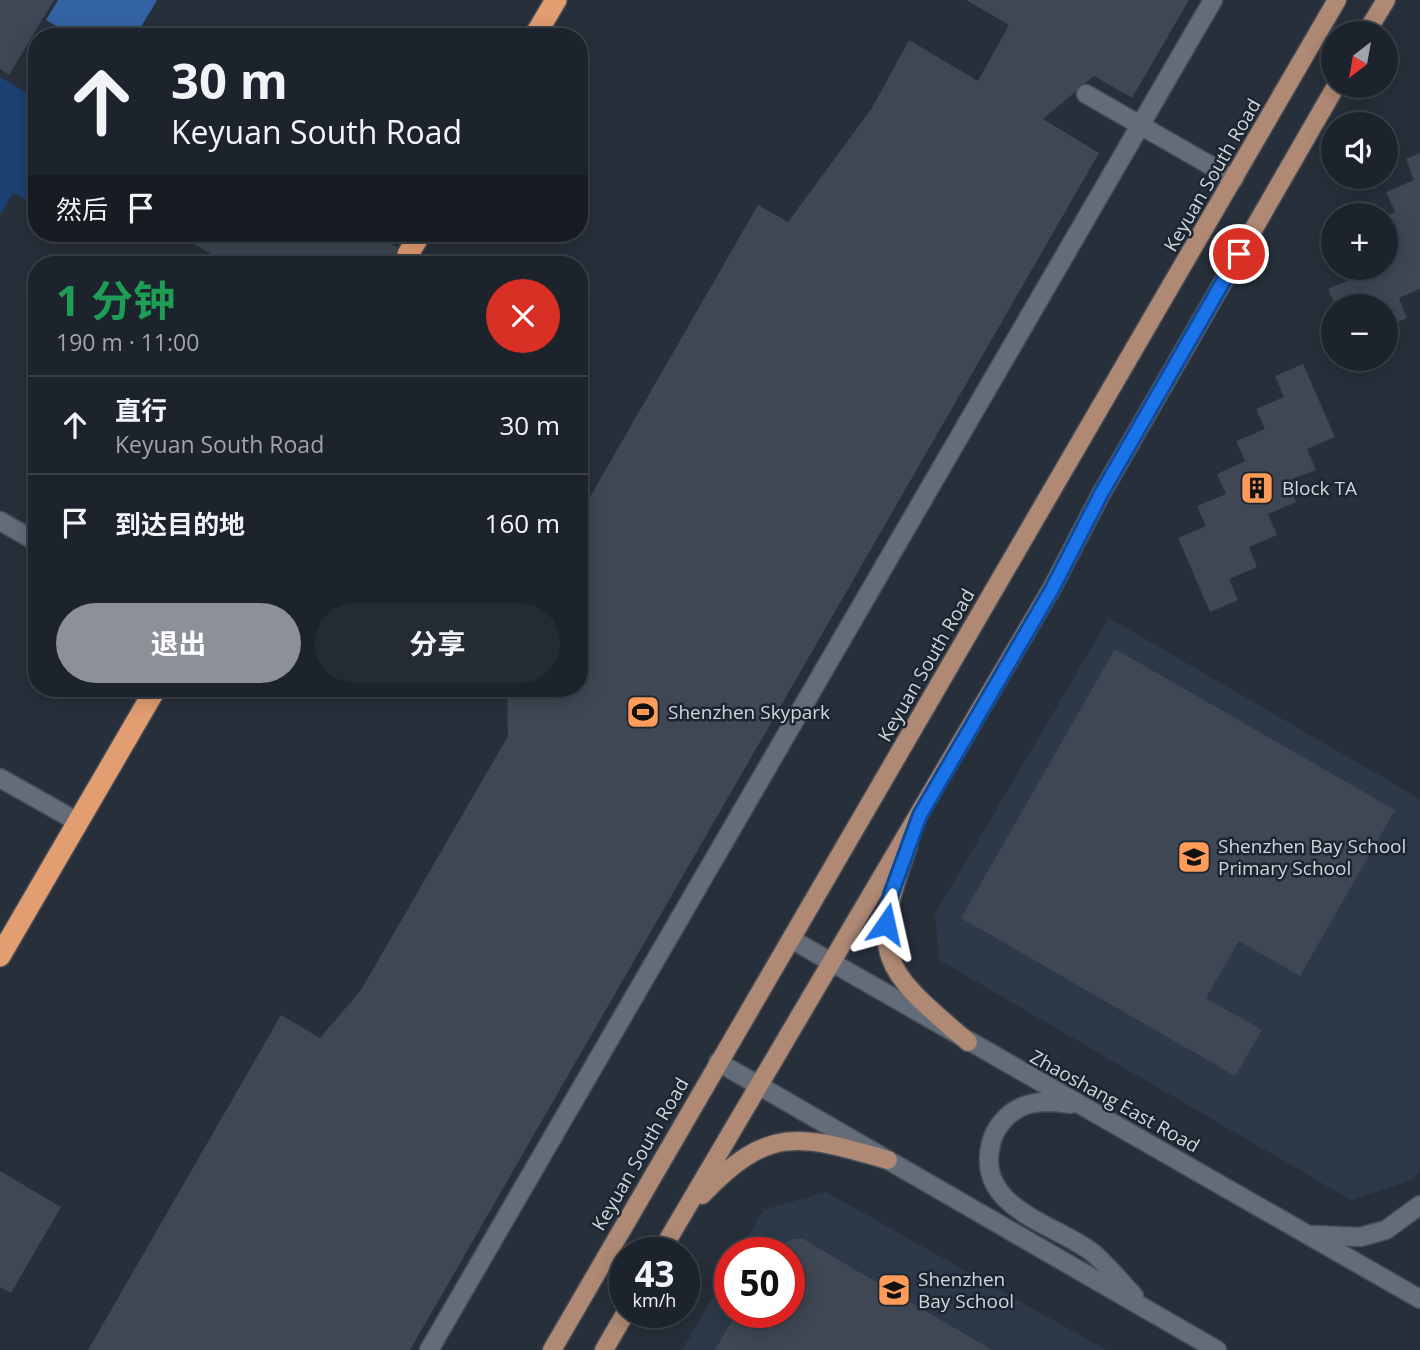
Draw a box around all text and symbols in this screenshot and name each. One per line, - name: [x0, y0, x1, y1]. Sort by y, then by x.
- north arrow: [1321, 21, 1398, 98]
- map controls: [1321, 21, 1398, 371]
- text: 30 m: [171, 47, 288, 113]
- icon: ahead: [56, 56, 147, 147]
- street label: Keyuan South Road: [1158, 94, 1266, 256]
- text: Keyuan South Road: [171, 110, 462, 153]
- button: sound: [1321, 112, 1398, 189]
- icon: arrive: [122, 189, 160, 227]
- text: 然后: [56, 191, 108, 227]
- button: +: [1321, 203, 1398, 280]
- pin: [1209, 224, 1269, 284]
- icon: arrive: [1220, 235, 1258, 273]
- text: 1 分钟: [56, 271, 175, 328]
- button: close: [486, 279, 560, 353]
- button: −: [1321, 294, 1398, 371]
- text: 190 m · 11:00: [56, 326, 199, 358]
- text: 直行: [115, 392, 167, 428]
- icon: ahead: [56, 406, 94, 444]
- text: 30 m: [499, 407, 560, 443]
- text: Keyuan South Road: [115, 428, 324, 460]
- building icon: Block TA: [1238, 469, 1276, 507]
- place label: Block TA: [1282, 475, 1357, 501]
- icon: arrive: [56, 504, 94, 542]
- text: 160 m: [485, 505, 560, 541]
- text: 到达目的地: [115, 506, 245, 542]
- street label: Keyuan South Road: [872, 584, 980, 746]
- button: 退出: [56, 603, 301, 683]
- button: 分享: [315, 603, 560, 683]
- sports icon: Shenzhen Skypark: [624, 693, 662, 731]
- place label: Shenzhen Skypark: [668, 699, 830, 725]
- place label: Shenzhen Bay School Primary School: [1218, 833, 1406, 881]
- school or university icon: Shenzhen Bay School Primary School: [1175, 838, 1213, 876]
- position arrow: [849, 887, 923, 961]
- street label: Zhaoshang East Road: [1026, 1044, 1204, 1158]
- street label: Keyuan South Road: [586, 1073, 694, 1235]
- speed limit sign: 50: [714, 1237, 805, 1328]
- text: 43: [634, 1250, 675, 1297]
- place label: Shenzhen Bay School: [918, 1266, 1014, 1314]
- school or university icon: Shenzhen Bay School: [875, 1271, 913, 1309]
- text: km/h: [633, 1288, 676, 1312]

